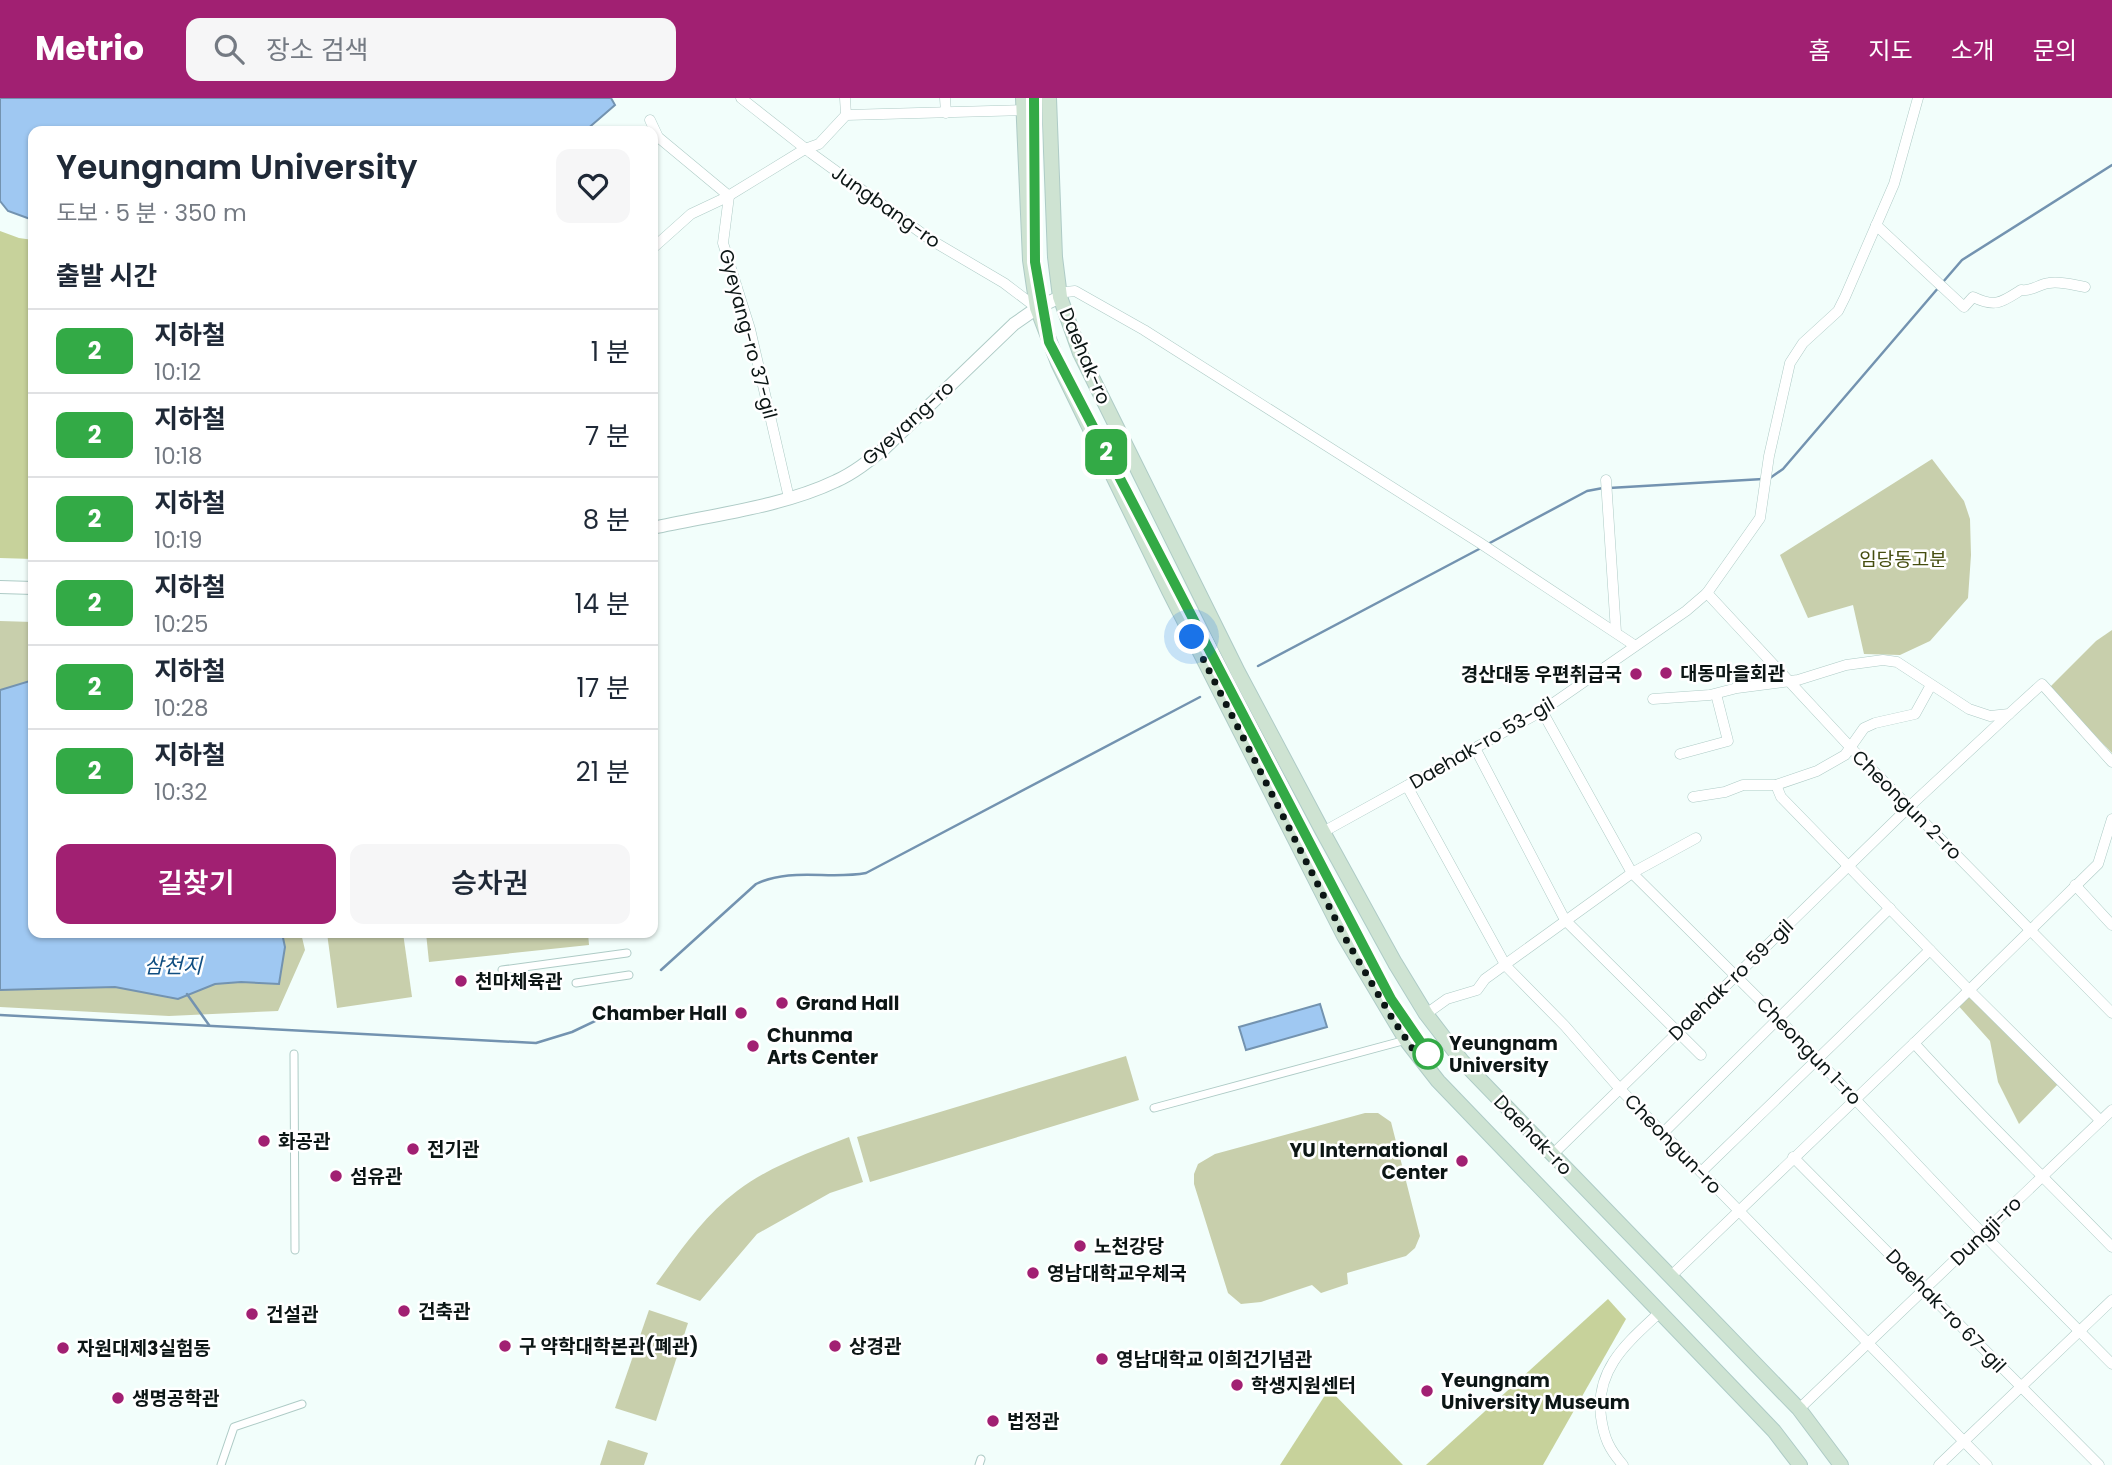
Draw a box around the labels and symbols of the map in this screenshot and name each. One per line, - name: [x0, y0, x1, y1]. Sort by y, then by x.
- street label: Jungbang-ro: [826, 159, 946, 255]
- street label: Gyeyang-ro 37-gil: [712, 246, 784, 422]
- street label: Daehak-ro: [1053, 304, 1117, 408]
- street label: Gyeyang-ro: [856, 374, 960, 472]
- line badge: 2: [1083, 429, 1129, 475]
- park label: 임당동고분: [1859, 546, 1947, 573]
- your location: [1174, 619, 1209, 654]
- place label: 대동마을회관: [1680, 660, 1785, 687]
- place label: 경산대동 우편취급국: [1461, 661, 1622, 688]
- marker: 대동마을회관: [1658, 665, 1674, 681]
- marker: 경산대동 우편취급국: [1628, 666, 1644, 682]
- street label: Daehak-ro 53-gil: [1404, 690, 1560, 796]
- street label: Cheongun 2-ro: [1846, 744, 1968, 866]
- street label: Daehak-ro 59-gil: [1663, 913, 1799, 1047]
- water label: 삼천지: [144, 951, 204, 980]
- place label: 천마체육관: [475, 968, 563, 995]
- marker: 천마체육관: [453, 973, 469, 989]
- place label: Grand Hall: [796, 990, 899, 1017]
- street label: Cheongun 1-ro: [1750, 991, 1868, 1111]
- marker: Grand Hall: [774, 995, 790, 1011]
- place label: Chamber Hall: [592, 1000, 727, 1027]
- marker: Chamber Hall: [733, 1005, 749, 1021]
- place label: Chunma Arts Center: [767, 1022, 878, 1071]
- place label: Yeungnam University: [1449, 1030, 1558, 1079]
- marker: Chunma Arts Center: [745, 1038, 761, 1054]
- marker: Yeungnam University: [1413, 1039, 1443, 1069]
- street label: Cheongun-ro: [1618, 1088, 1728, 1200]
- street label: Daehak-ro: [1488, 1089, 1578, 1181]
- place label: 화공관: [278, 1128, 331, 1155]
- marker: 화공관: [256, 1133, 272, 1149]
- place label: 전기관: [427, 1136, 480, 1163]
- place label: YU International Center: [1289, 1137, 1448, 1186]
- marker: 전기관: [405, 1141, 421, 1157]
- marker: YU International Center: [1454, 1153, 1470, 1169]
- place label: 섬유관: [350, 1163, 403, 1190]
- marker: 섬유관: [328, 1168, 344, 1184]
- street label: Dungji-ro: [1944, 1190, 2028, 1272]
- place label: 노천강당: [1094, 1233, 1164, 1260]
- marker: 노천강당: [1072, 1238, 1088, 1254]
- street label: Daehak-ro 67-gil: [1880, 1243, 2012, 1379]
- place label: 영남대학교우체국: [1047, 1260, 1187, 1287]
- marker: 영남대학교우체국: [1025, 1265, 1041, 1281]
- place label: 건축관: [418, 1298, 471, 1325]
- place label: 건설관: [266, 1301, 319, 1328]
- marker: 건축관: [396, 1303, 412, 1319]
- marker: 건설관: [244, 1306, 260, 1322]
- place label: 구 약학대학본관(폐관): [519, 1333, 698, 1360]
- place label: 상경관: [849, 1333, 902, 1360]
- place label: 자원대제3실험동: [77, 1335, 211, 1362]
- marker: 구 약학대학본관(폐관): [497, 1338, 513, 1354]
- marker: 상경관: [827, 1338, 843, 1354]
- marker: 자원대제3실험동: [55, 1340, 71, 1356]
- place label: 영남대학교 이희건기념관: [1116, 1346, 1313, 1373]
- marker: 영남대학교 이희건기념관: [1094, 1351, 1110, 1367]
- place label: Yeungnam University Museum: [1441, 1367, 1630, 1416]
- place label: 학생지원센터: [1251, 1372, 1356, 1399]
- marker: 학생지원센터: [1229, 1377, 1245, 1393]
- marker: Yeungnam University Museum: [1419, 1383, 1435, 1399]
- place label: 생명공학관: [132, 1385, 220, 1412]
- marker: 생명공학관: [110, 1390, 126, 1406]
- place label: 법정관: [1007, 1408, 1060, 1435]
- marker: 법정관: [985, 1413, 1001, 1429]

